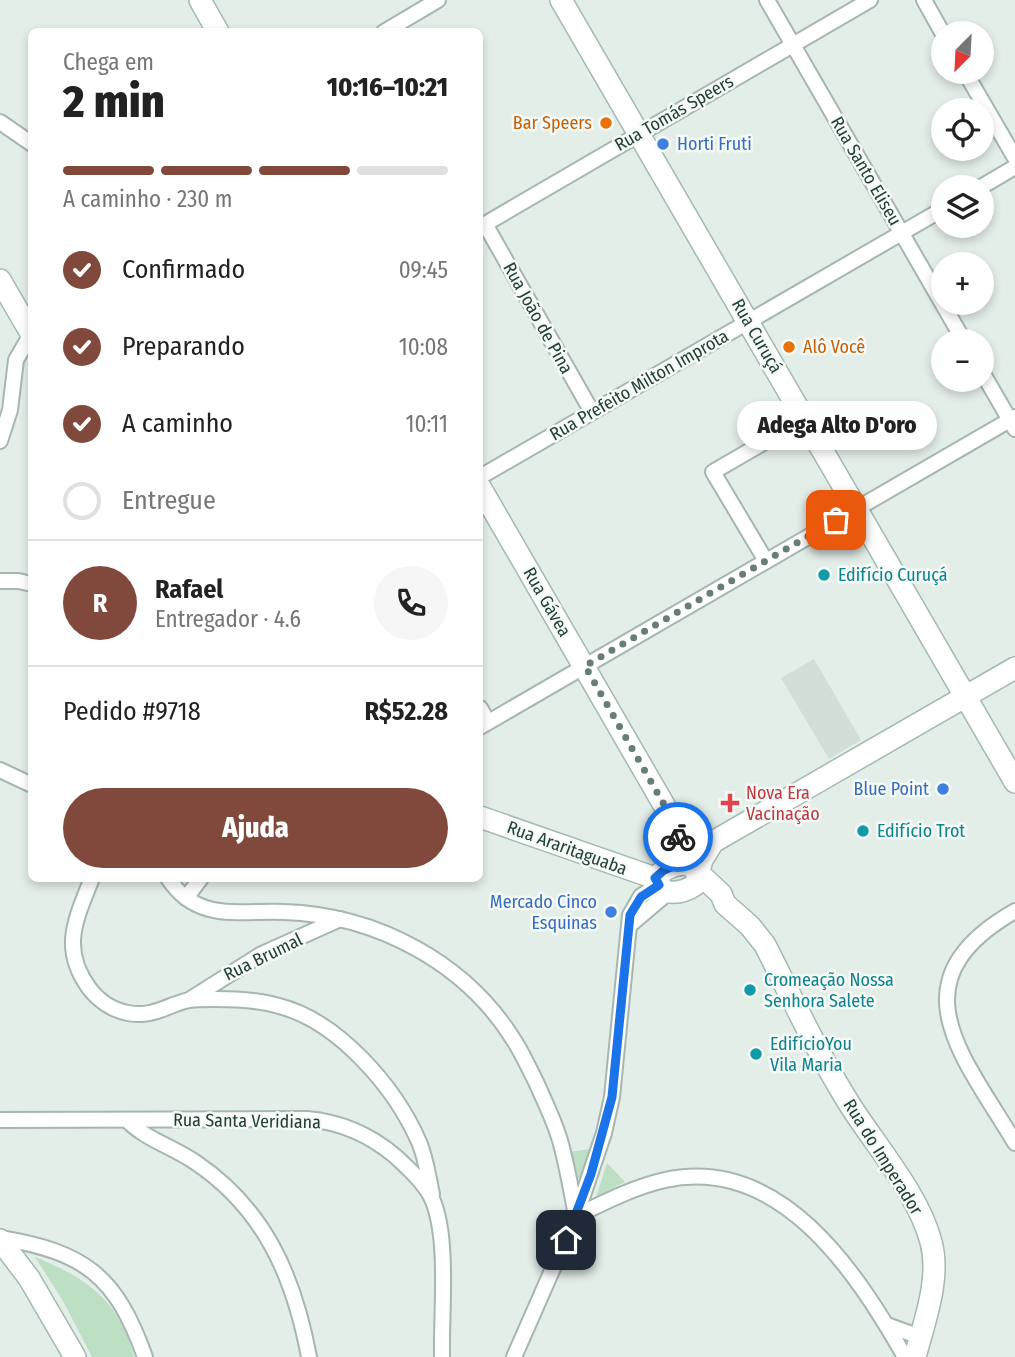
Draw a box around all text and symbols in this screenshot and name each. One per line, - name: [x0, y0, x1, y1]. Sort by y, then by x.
- north arrow: [931, 21, 994, 84]
- map controls: [931, 21, 994, 392]
- text: Chega em: [63, 48, 154, 76]
- street label: Rua Tomás Speers: [611, 70, 738, 156]
- text: 10:16–10:21: [327, 72, 448, 103]
- text: 2 min: [63, 74, 165, 129]
- button: locate: [931, 98, 994, 161]
- place label: Bar Speers: [513, 112, 592, 134]
- street label: Rua Santo Eliseu: [826, 112, 906, 230]
- marker: Bar Speers: [598, 115, 614, 131]
- place label: Horti Fruti: [677, 133, 752, 155]
- marker: Horti Fruti: [655, 136, 671, 152]
- button: layers: [931, 175, 994, 238]
- text: A caminho · 230 m: [63, 185, 232, 213]
- icon: check: [63, 251, 101, 289]
- button: +: [931, 252, 994, 315]
- text: Confirmado: [122, 254, 245, 285]
- text: 09:45: [399, 256, 448, 284]
- street label: Rua João de Pina: [498, 258, 578, 378]
- street label: Rua Curuçá: [727, 295, 787, 377]
- street label: Rua Prefeito Milton Improta: [546, 325, 733, 445]
- icon: check: [63, 328, 101, 366]
- button: −: [931, 329, 994, 392]
- text: Preparando: [122, 331, 245, 362]
- text: 10:08: [399, 333, 448, 361]
- place label: Alô Você: [803, 336, 865, 358]
- marker: Alô Você: [781, 339, 797, 355]
- callout: Adega Alto D'oro: [736, 401, 936, 450]
- icon: check: [63, 405, 101, 443]
- text: A caminho: [122, 408, 233, 439]
- text: 10:11: [405, 410, 448, 438]
- text: Adega Alto D'oro: [757, 411, 917, 439]
- text: Entregue: [122, 485, 216, 516]
- pin: [806, 490, 866, 550]
- icon: bag: [817, 501, 855, 539]
- street label: Rua Gávea: [518, 563, 576, 641]
- place label: Edifício Curuçá: [838, 564, 948, 586]
- button: phone: [374, 566, 448, 640]
- marker: Edifício Curuçá: [816, 567, 832, 583]
- text: Rafael: [155, 574, 223, 605]
- text: R: [93, 588, 107, 619]
- text: Entregador · 4.6: [155, 605, 301, 633]
- text: Pedido #9718: [63, 696, 201, 727]
- text: R$52.28: [364, 696, 448, 727]
- place label: Blue Point: [854, 778, 929, 800]
- marker: Blue Point: [935, 781, 951, 797]
- place label: Nova Era Vacinação: [746, 782, 820, 825]
- button: Ajuda: [63, 788, 448, 868]
- marker: Nova Era Vacinação: [720, 793, 740, 813]
- courier: [643, 802, 713, 872]
- street label: Rua Araritaguaba: [504, 816, 630, 880]
- icon: bike: [659, 818, 697, 856]
- place label: Edifício Trot: [877, 820, 965, 842]
- marker: Edifício Trot: [855, 823, 871, 839]
- place label: Mercado Cinco Esquinas: [490, 891, 597, 934]
- marker: Mercado Cinco Esquinas: [603, 904, 619, 920]
- street label: Rua Brumal: [220, 928, 306, 986]
- place label: Cromeação Nossa Senhora Salete: [764, 969, 894, 1012]
- marker: Cromeação Nossa Senhora Salete: [742, 982, 758, 998]
- place label: EdifícioYou Vila Maria: [770, 1033, 852, 1076]
- marker: EdifícioYou Vila Maria: [748, 1046, 764, 1062]
- street label: Rua do Imperador: [839, 1095, 928, 1220]
- street label: Rua Santa Veridiana: [173, 1109, 321, 1133]
- pin: [536, 1210, 596, 1270]
- icon: home: [547, 1221, 585, 1259]

